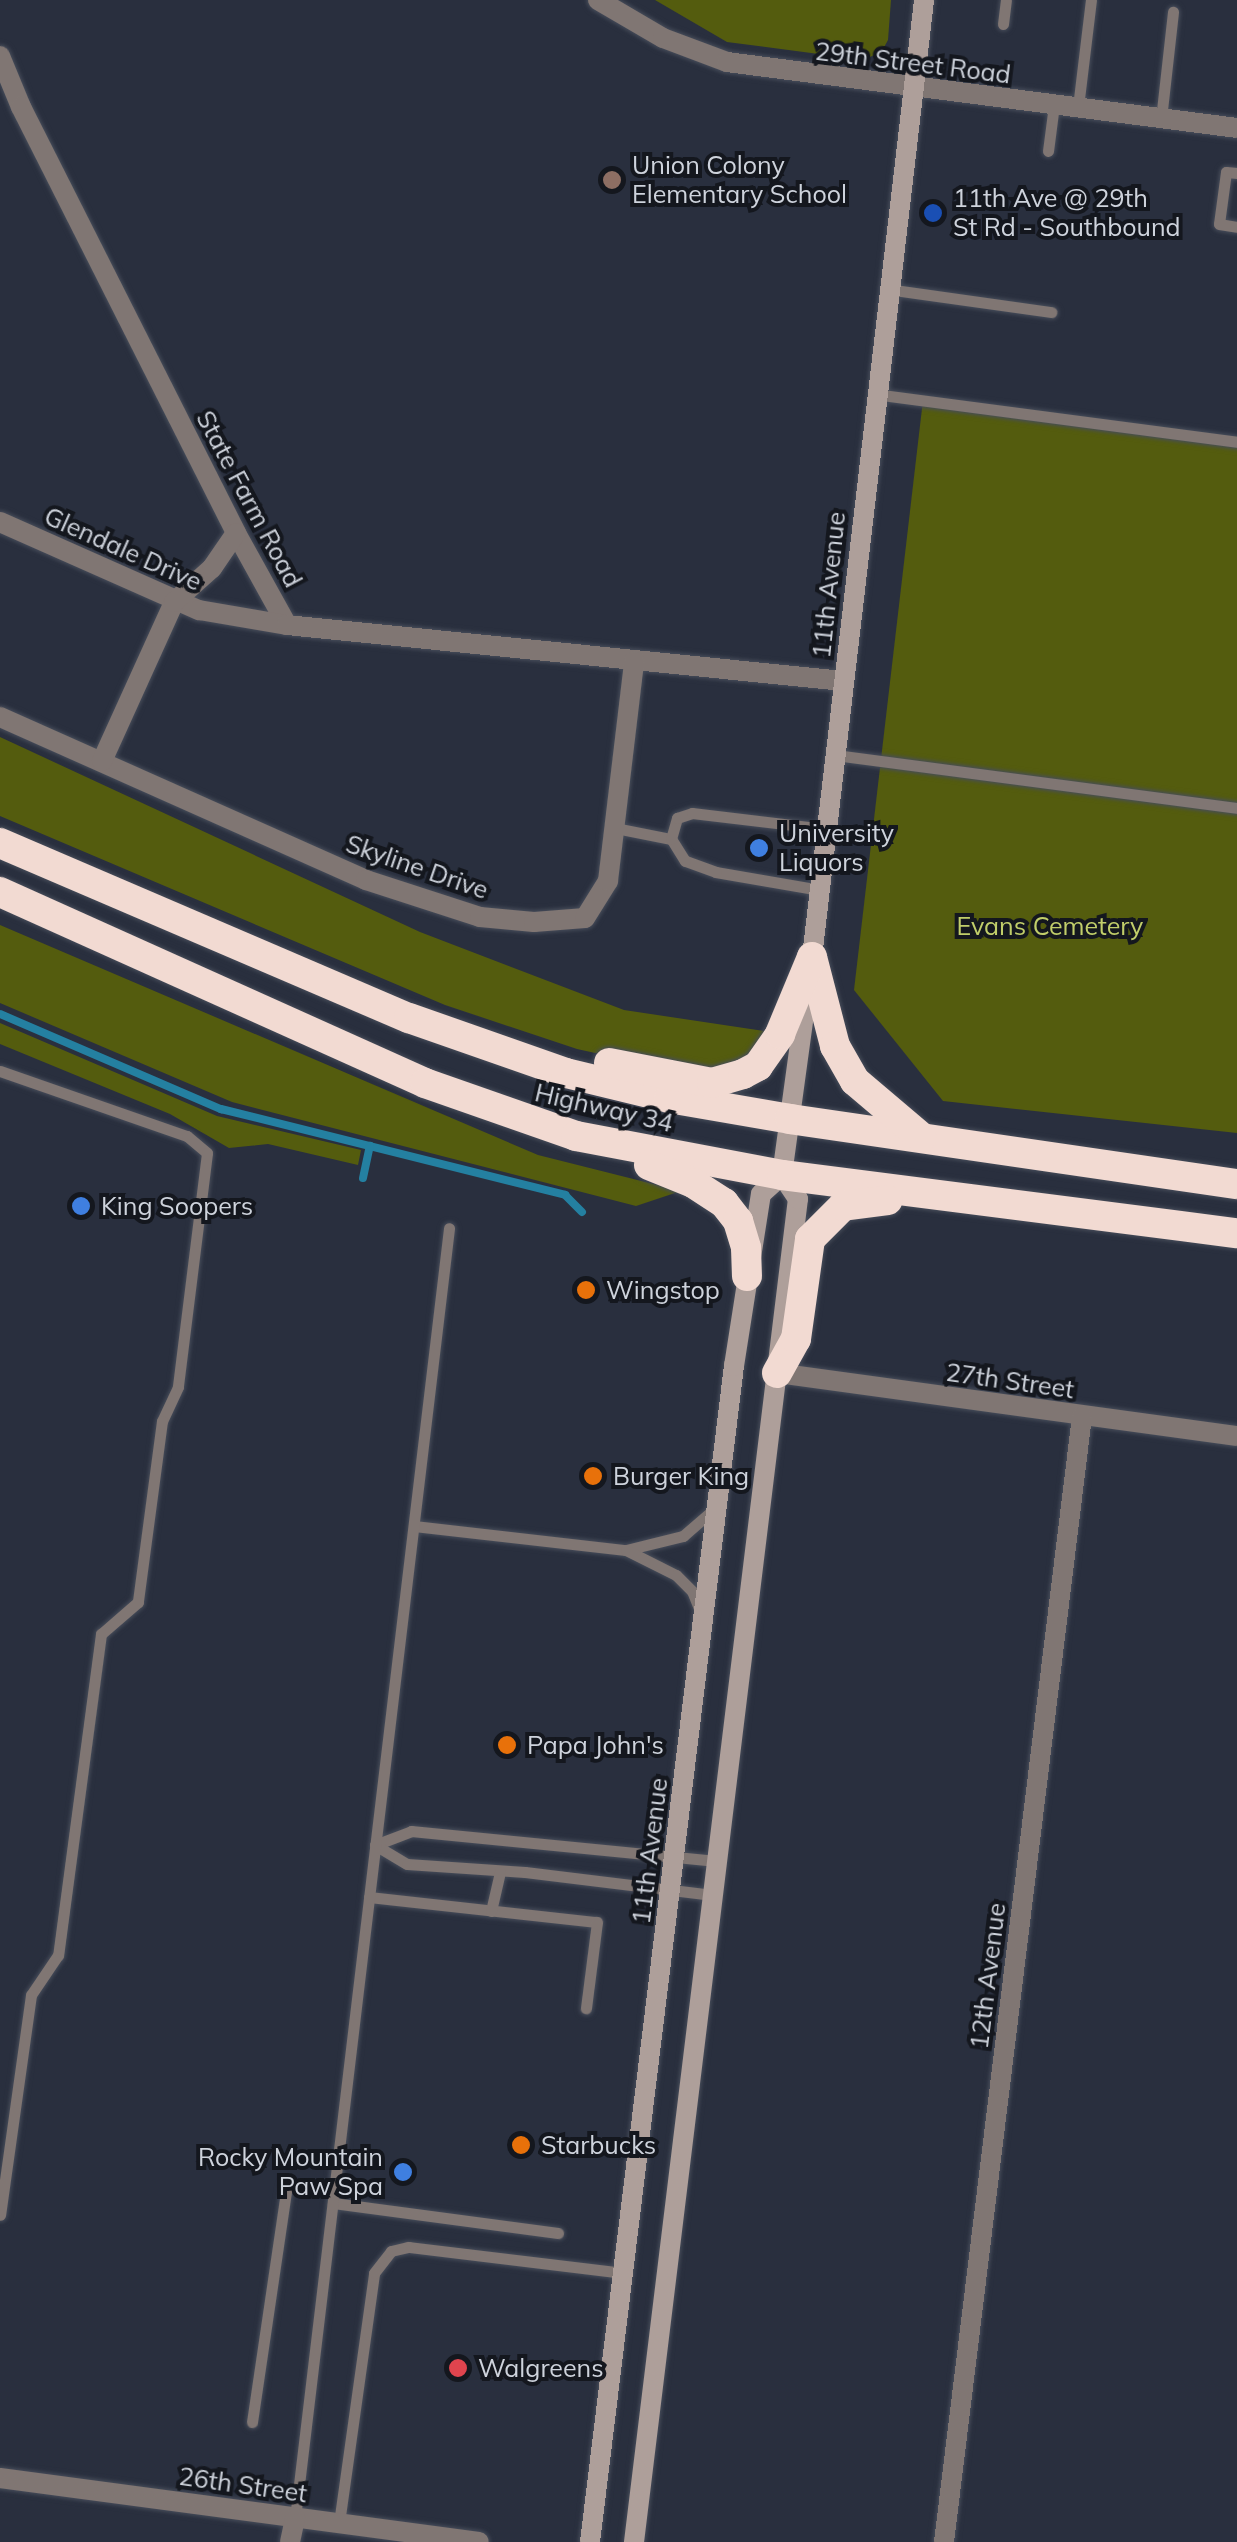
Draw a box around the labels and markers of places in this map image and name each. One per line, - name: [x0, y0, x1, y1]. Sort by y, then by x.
- place label: Union Colony Elementary School: [632, 151, 847, 210]
- marker: Union Colony Elementary School: [601, 169, 623, 191]
- place label: 11th Ave @ 29th St Rd - Southbound: [953, 184, 1181, 243]
- marker: 11th Ave @ 29th St Rd - Southbound: [922, 202, 944, 224]
- place label: University Liquors: [779, 819, 894, 878]
- marker: University Liquors: [748, 837, 770, 859]
- place label: King Soopers: [101, 1191, 253, 1221]
- marker: King Soopers: [70, 1195, 92, 1217]
- place label: Wingstop: [606, 1275, 720, 1305]
- marker: Wingstop: [575, 1279, 597, 1301]
- place label: Burger King: [613, 1461, 749, 1491]
- marker: Burger King: [582, 1465, 604, 1487]
- place label: Papa John's: [527, 1730, 664, 1760]
- marker: Papa John's: [496, 1734, 518, 1756]
- place label: Starbucks: [541, 2130, 656, 2160]
- marker: Starbucks: [510, 2134, 532, 2156]
- place label: Rocky Mountain Paw Spa: [198, 2143, 383, 2202]
- marker: Rocky Mountain Paw Spa: [392, 2161, 414, 2183]
- place label: Walgreens: [478, 2353, 604, 2383]
- marker: Walgreens: [447, 2357, 469, 2379]

